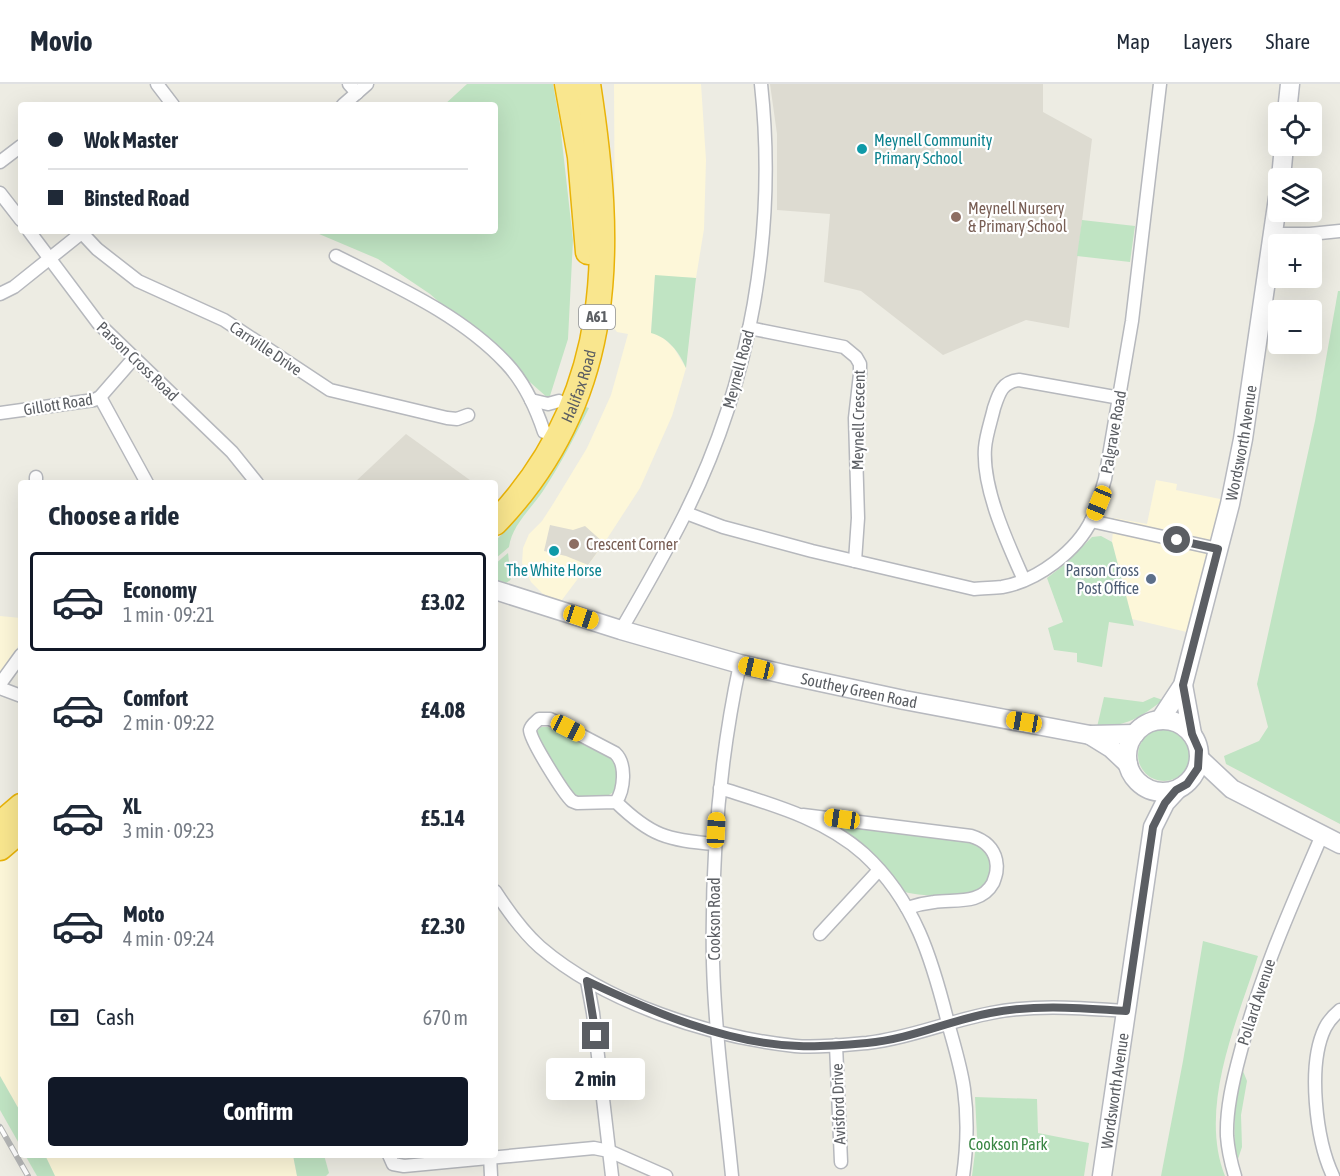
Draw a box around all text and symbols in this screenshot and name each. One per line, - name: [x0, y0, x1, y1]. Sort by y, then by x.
- text: Movio: [30, 25, 93, 57]
- text: Map: [1116, 29, 1150, 53]
- text: Layers: [1183, 29, 1233, 53]
- text: Share: [1266, 29, 1310, 53]
- map controls: [1268, 102, 1322, 354]
- button: locate: [1268, 102, 1322, 156]
- text: Wok Master: [84, 127, 178, 153]
- place label: Meynell Community Primary School: [874, 131, 993, 168]
- marker: Meynell Community Primary School: [855, 142, 869, 156]
- button: layers: [1268, 168, 1322, 222]
- text: Binsted Road: [84, 185, 189, 211]
- place label: Meynell Nursery & Primary School: [968, 199, 1068, 236]
- marker: Meynell Nursery & Primary School: [949, 210, 963, 224]
- button: +: [1268, 234, 1322, 288]
- button: −: [1268, 300, 1322, 354]
- road number: A61: [579, 305, 615, 329]
- street label: Carrville Drive: [226, 317, 306, 379]
- street label: Parson Cross Road: [94, 318, 182, 404]
- street label: Meynell Road: [719, 328, 758, 411]
- street label: Halifax Road: [557, 348, 599, 425]
- street label: Meynell Crescent: [848, 369, 869, 470]
- street label: Wordsworth Avenue: [1222, 384, 1260, 502]
- street label: Palgrave Road: [1097, 389, 1130, 475]
- street label: Gillott Road: [22, 390, 94, 418]
- car: [1084, 483, 1114, 523]
- text: Choose a ride: [48, 500, 180, 531]
- route start: [1163, 526, 1190, 553]
- place label: Crescent Corner: [586, 535, 678, 553]
- marker: Crescent Corner: [567, 537, 581, 551]
- marker: The White Horse: [547, 544, 561, 558]
- place label: The White Horse: [506, 561, 602, 579]
- place label: Parson Cross Post Office: [1065, 561, 1139, 597]
- marker: Parson Cross Post Office: [1144, 572, 1158, 586]
- icon: car: [51, 575, 105, 629]
- text: Economy: [123, 577, 197, 603]
- text: £3.02: [421, 589, 465, 615]
- text: 1 min · 09:21: [123, 603, 215, 626]
- car: [561, 603, 601, 631]
- car: [736, 655, 776, 681]
- street label: Southey Green Road: [799, 669, 919, 711]
- icon: car: [51, 683, 105, 737]
- text: Comfort: [123, 685, 188, 711]
- text: £4.08: [421, 697, 465, 723]
- car: [1005, 710, 1043, 734]
- text: 2 min · 09:22: [123, 711, 215, 734]
- car: [548, 712, 588, 744]
- icon: car: [51, 791, 105, 845]
- text: XL: [123, 793, 141, 819]
- text: £5.14: [421, 805, 465, 831]
- car: [823, 808, 861, 830]
- car: [706, 812, 726, 848]
- text: 3 min · 09:23: [123, 819, 215, 842]
- street label: Cookson Road: [705, 878, 723, 960]
- icon: car: [51, 899, 105, 953]
- text: Moto: [123, 901, 165, 927]
- text: £2.30: [421, 913, 465, 939]
- text: 4 min · 09:24: [123, 927, 215, 950]
- street label: Pollard Avenue: [1234, 956, 1278, 1048]
- icon: cash: [48, 1001, 81, 1034]
- text: Cash: [96, 1004, 135, 1030]
- text: 670 m: [423, 1006, 468, 1029]
- route end: [582, 1022, 609, 1049]
- street label: Wordsworth Avenue: [1097, 1032, 1132, 1150]
- callout: 2 min: [546, 1057, 646, 1099]
- street label: Avisford Drive: [828, 1063, 848, 1145]
- text: 2 min: [575, 1067, 616, 1090]
- button: Confirm: [48, 1077, 468, 1146]
- park label: Cookson Park: [968, 1135, 1048, 1153]

